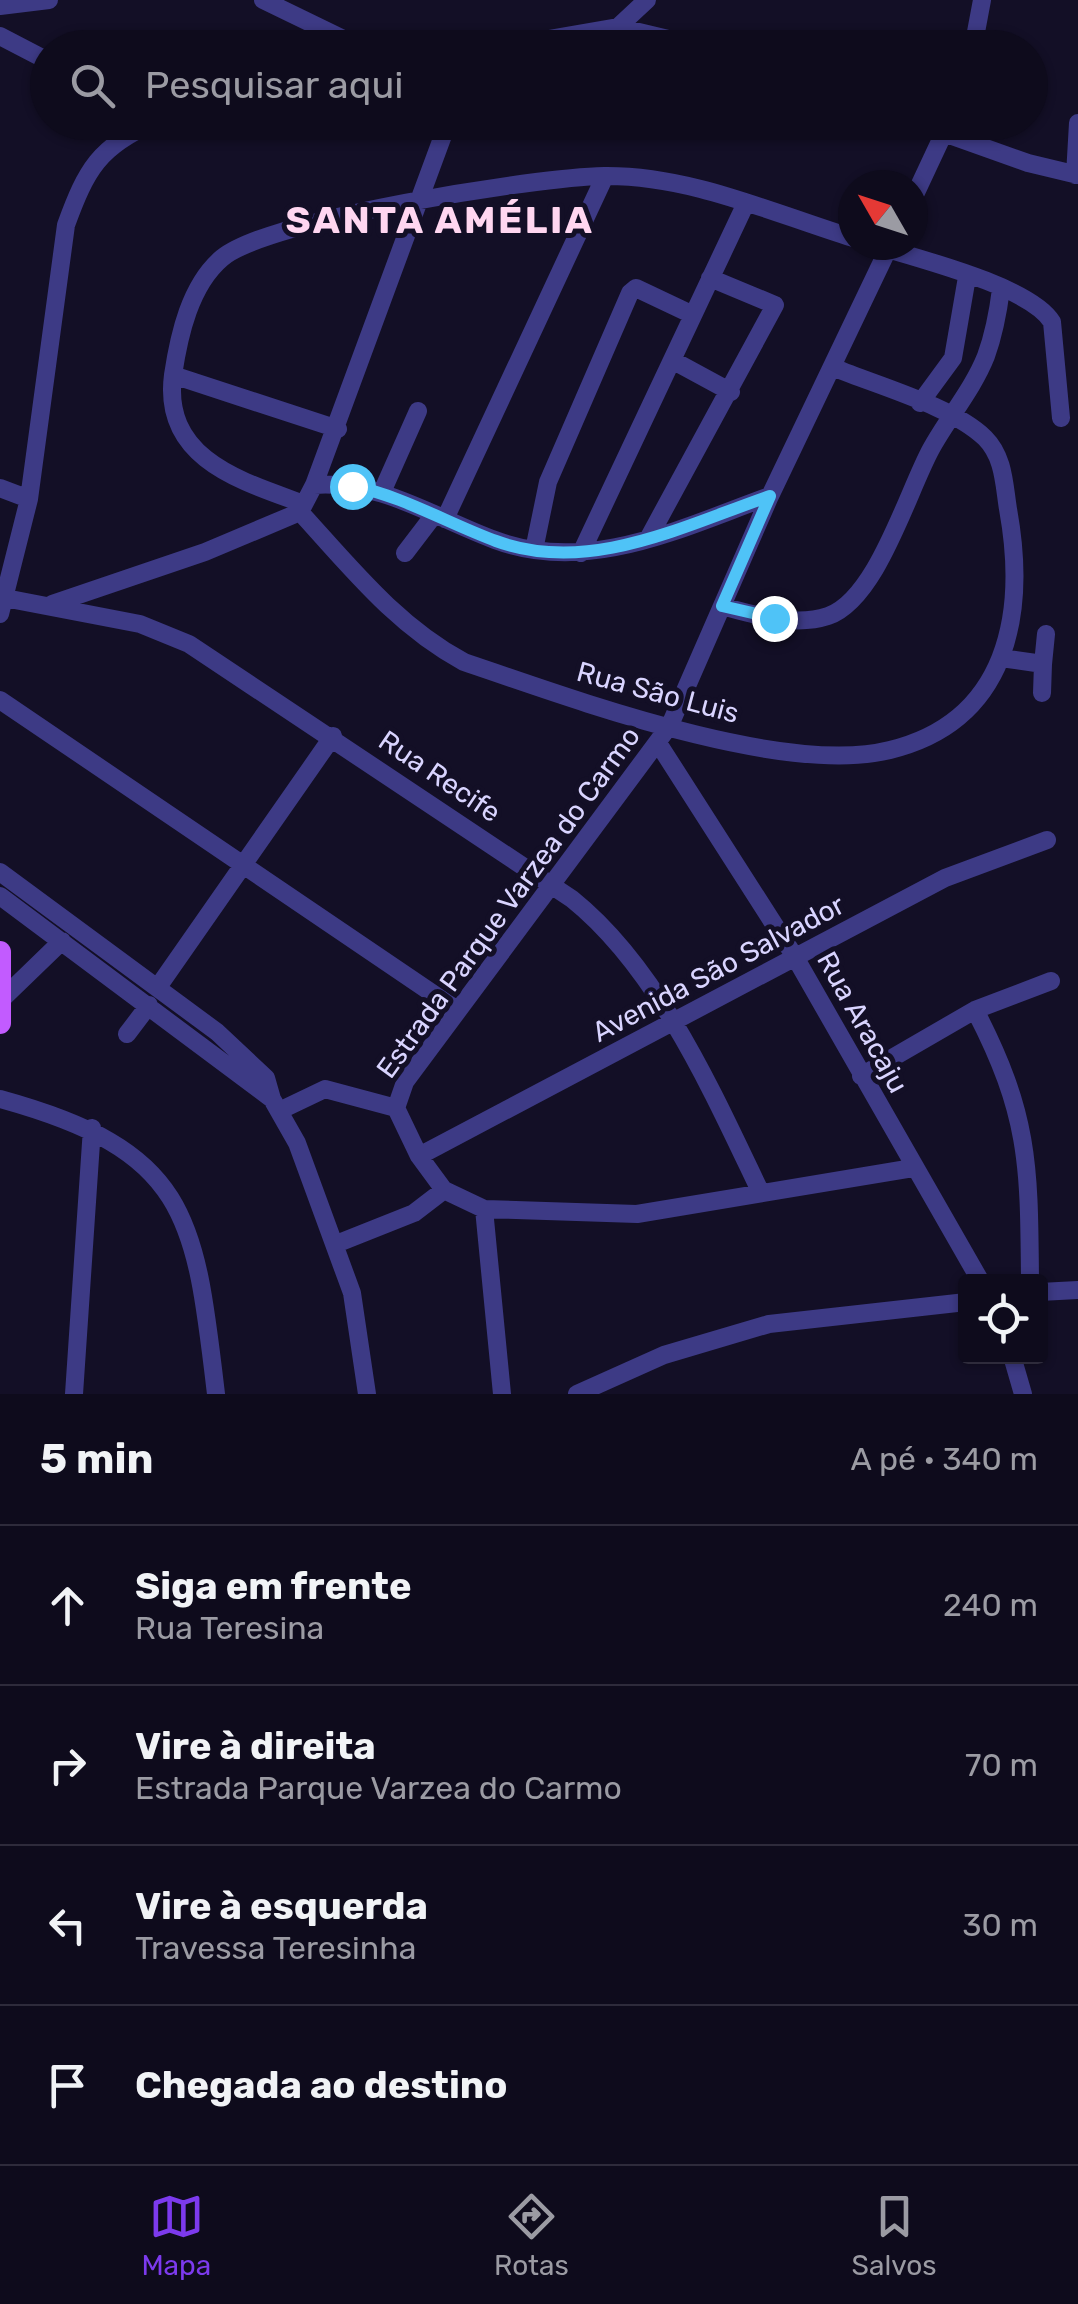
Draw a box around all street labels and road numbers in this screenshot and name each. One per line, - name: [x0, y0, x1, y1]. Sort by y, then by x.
- street label: Rua São Luis: [573, 655, 743, 730]
- street label: Estrada Parque Varzea do Carmo: [370, 720, 647, 1084]
- street label: Rua Recife: [373, 724, 507, 829]
- street label: Avenida São Salvador: [587, 888, 850, 1049]
- street label: Rua Aracaju: [810, 946, 915, 1099]

